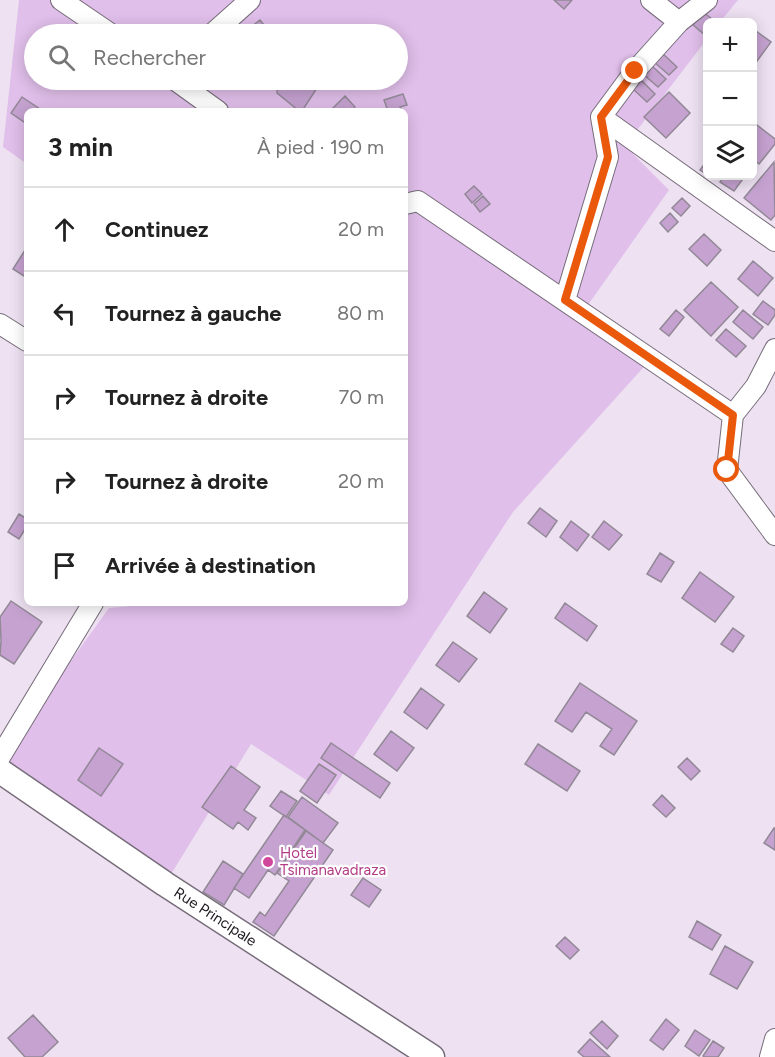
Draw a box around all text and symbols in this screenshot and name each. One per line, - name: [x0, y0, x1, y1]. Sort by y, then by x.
- map controls: [703, 18, 757, 180]
- button: +: [703, 18, 757, 72]
- search box: [24, 24, 408, 90]
- icon: search: [45, 41, 78, 74]
- text: Rechercher: [93, 44, 206, 71]
- route end: [621, 57, 647, 83]
- button: −: [703, 72, 757, 126]
- button: layers: [703, 126, 757, 180]
- text: 3 min: [48, 131, 113, 163]
- text: À pied · 190 m: [257, 135, 384, 159]
- icon: ahead: [48, 213, 81, 246]
- text: Continuez: [105, 216, 209, 243]
- text: 20 m: [338, 217, 384, 241]
- icon: left: [48, 297, 81, 330]
- text: Tournez à gauche: [105, 300, 281, 327]
- text: 80 m: [337, 301, 384, 325]
- icon: right: [48, 381, 81, 414]
- text: Tournez à droite: [105, 384, 268, 411]
- text: 70 m: [338, 385, 384, 409]
- route start: [713, 456, 739, 482]
- icon: right: [48, 465, 81, 498]
- text: Tournez à droite: [105, 468, 268, 495]
- text: 20 m: [338, 469, 384, 493]
- icon: arrive: [48, 549, 81, 582]
- text: Arrivée à destination: [105, 552, 316, 579]
- place label: Hotel Tsimanavadraza: [280, 844, 386, 879]
- marker: Hotel Tsimanavadraza: [261, 855, 275, 869]
- street label: Rue Principale: [171, 883, 260, 950]

